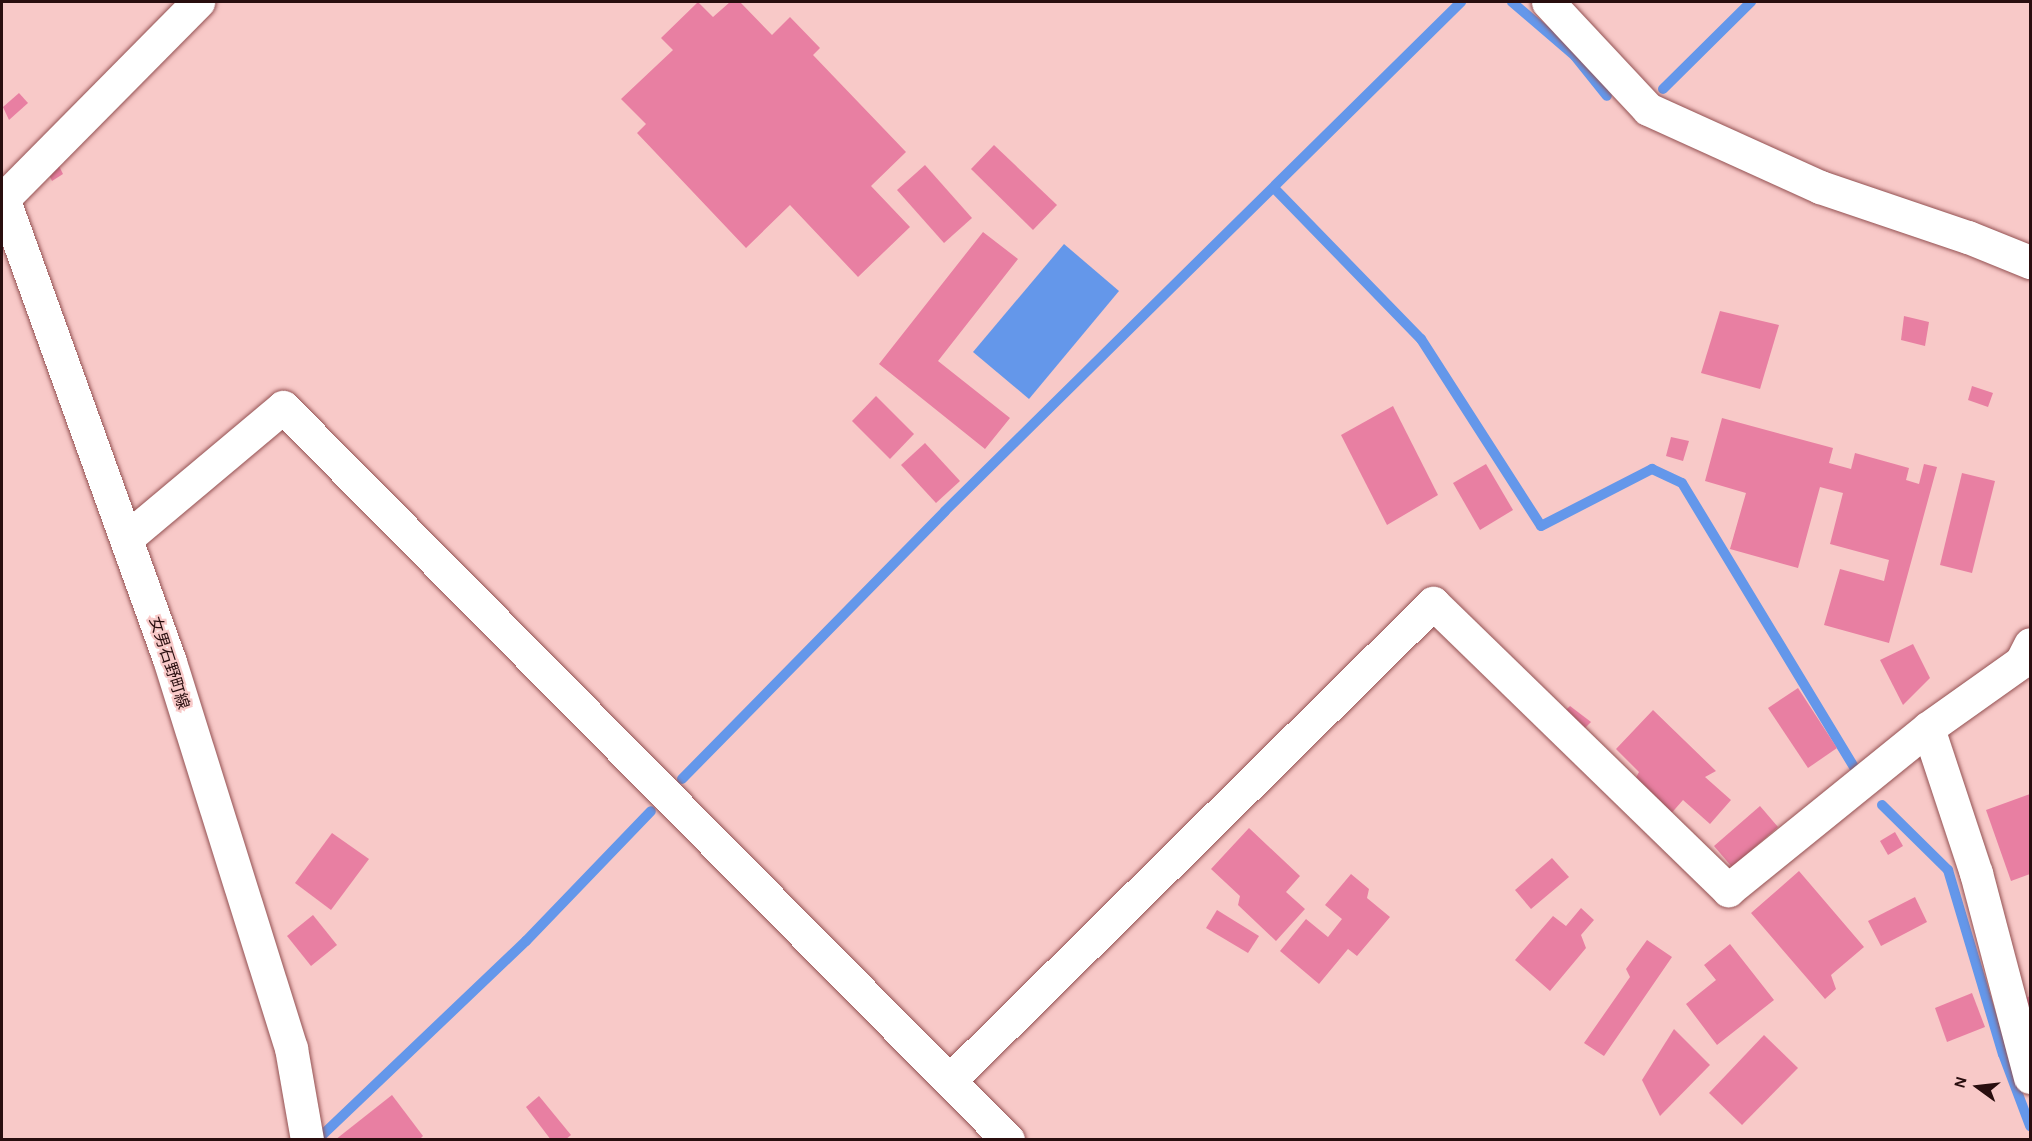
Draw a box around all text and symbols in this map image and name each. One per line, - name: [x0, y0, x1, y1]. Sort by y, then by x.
- street label: 女男石野町線: [145, 614, 193, 712]
- north arrow: [1948, 1057, 2008, 1117]
- text: N: [1951, 1075, 1970, 1090]

